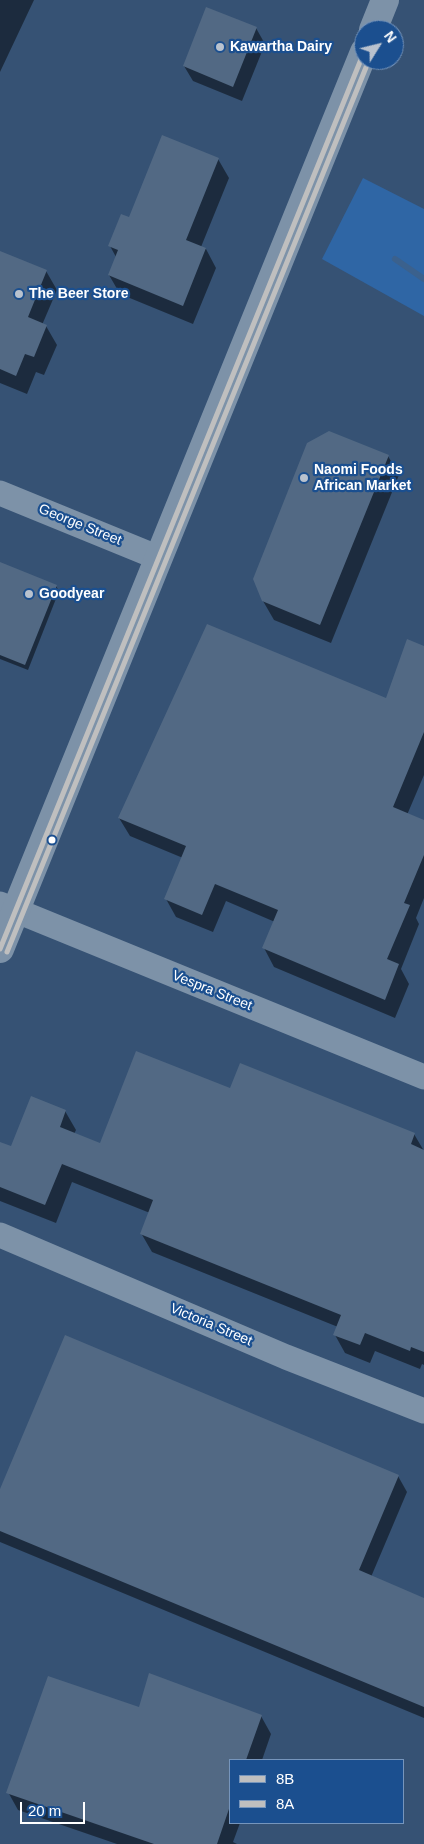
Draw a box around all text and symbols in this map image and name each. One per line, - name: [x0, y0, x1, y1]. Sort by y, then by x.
- north arrow: [354, 20, 404, 70]
- text: N: [381, 28, 400, 46]
- place label: Kawartha Dairy: [230, 39, 332, 55]
- marker: Kawartha Dairy: [214, 41, 226, 53]
- place label: The Beer Store: [29, 286, 129, 302]
- marker: The Beer Store: [13, 288, 25, 300]
- place label: Naomi Foods African Market: [314, 462, 411, 494]
- marker: Naomi Foods African Market: [298, 472, 310, 484]
- street label: George Street: [36, 501, 124, 549]
- place label: Goodyear: [39, 586, 104, 602]
- marker: Goodyear: [23, 588, 35, 600]
- unlabelled marker: [47, 835, 57, 845]
- street label: Vespra Street: [170, 967, 254, 1015]
- street label: Victoria Street: [167, 1300, 255, 1350]
- legend: [229, 1759, 404, 1824]
- text: 8B: [276, 1770, 294, 1787]
- scale bar: [22, 1792, 88, 1824]
- text: 8A: [276, 1795, 294, 1812]
- text: 20 m: [28, 1802, 61, 1819]

